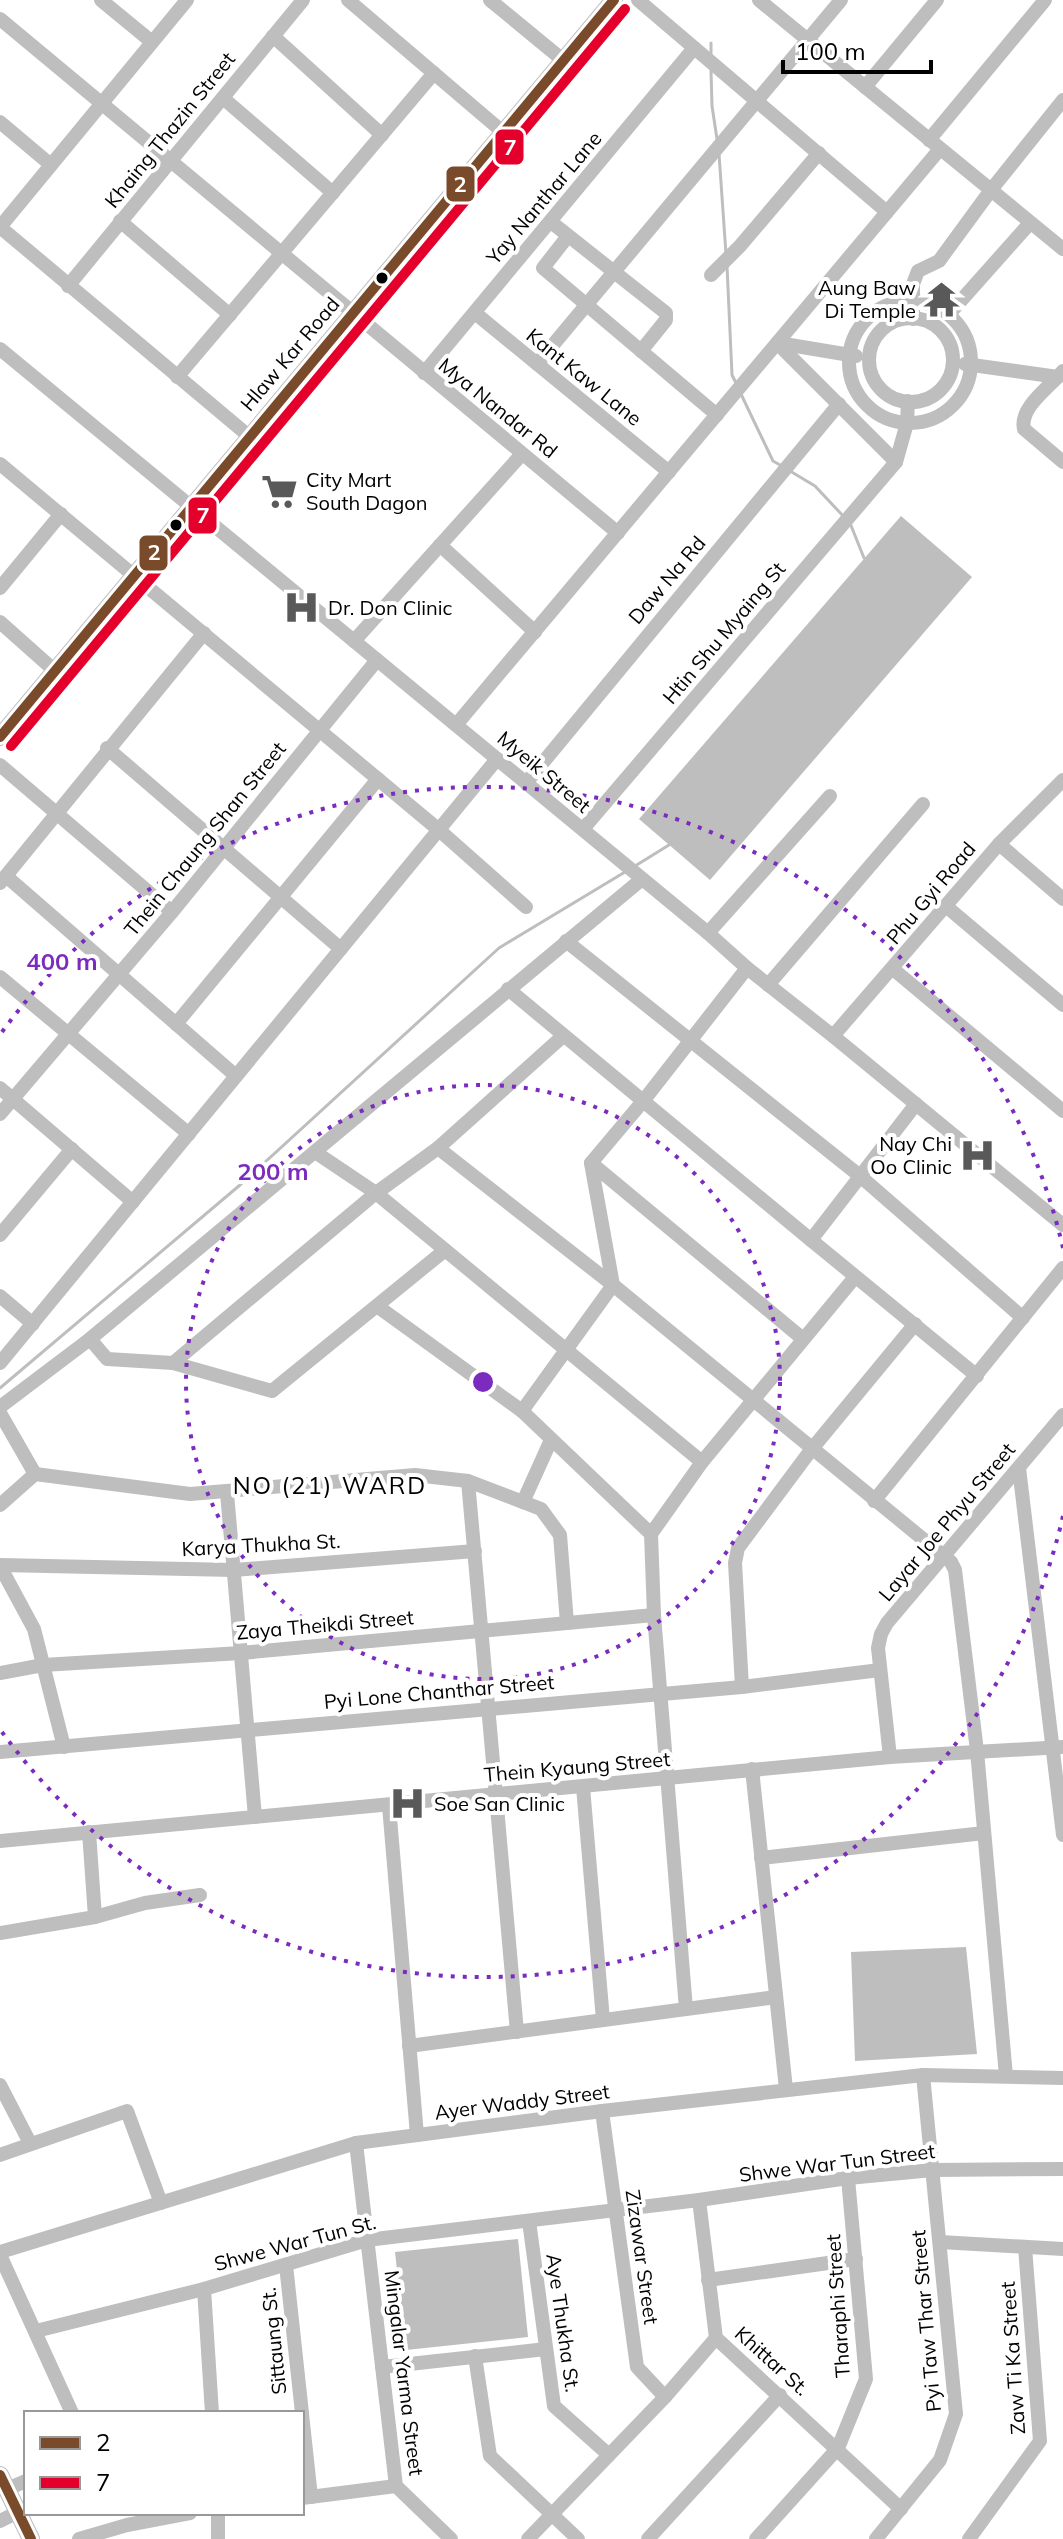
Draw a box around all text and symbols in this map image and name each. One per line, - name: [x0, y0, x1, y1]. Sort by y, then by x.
- scale bar: [783, 24, 931, 74]
- text: 100 m: [795, 36, 866, 66]
- street label: Khaing Thazin Street: [99, 47, 240, 213]
- street label: Yay Nanthar Lane: [480, 126, 606, 270]
- line badge: 7: [494, 128, 525, 166]
- text: 7: [503, 133, 517, 161]
- line badge: 2: [445, 165, 476, 203]
- text: 2: [453, 170, 467, 198]
- unlabelled marker: [374, 270, 390, 286]
- place label: Aung Baw Di Temple: [818, 275, 916, 323]
- temple icon: Aung Baw Di Temple: [923, 281, 961, 319]
- street label: Hlaw Kar Road: [235, 292, 344, 416]
- street label: Kant Kaw Lane: [522, 322, 647, 431]
- street label: Mya Nandar Rd: [434, 352, 563, 463]
- place label: City Mart South Dagon: [306, 467, 428, 515]
- supermarket icon: City Mart South Dagon: [261, 473, 299, 511]
- line badge: 7: [187, 496, 218, 535]
- text: 7: [196, 501, 210, 529]
- unlabelled marker: [168, 517, 184, 533]
- street label: Daw Na Rd: [623, 531, 711, 629]
- line badge: 2: [138, 534, 169, 572]
- text: 2: [147, 538, 161, 566]
- street label: Htin Shu Myaing St: [657, 557, 790, 709]
- hospital icon: Dr. Don Clinic: [283, 589, 321, 627]
- place label: Dr. Don Clinic: [328, 595, 453, 620]
- street label: Myeik Street: [493, 725, 596, 818]
- street label: Thein Chaung Shan Street: [119, 736, 291, 941]
- street label: Phu Gyi Road: [881, 836, 981, 949]
- text: 400 m: [26, 946, 98, 976]
- place label: Nay Chi Oo Clinic: [870, 1131, 952, 1179]
- hospital icon: Nay Chi Oo Clinic: [959, 1136, 997, 1174]
- text: 200 m: [237, 1156, 309, 1186]
- centre of rings: [469, 1368, 497, 1396]
- street label: Layar Joe Phyu Street: [873, 1437, 1020, 1606]
- district label: NO (21) WARD: [233, 1470, 427, 1500]
- street label: Karya Thukha St.: [181, 1528, 341, 1561]
- street label: Zaya Theikdi Street: [235, 1604, 415, 1645]
- street label: Pyi Lone Chanthar Street: [323, 1669, 555, 1714]
- street label: Thein Kyaung Street: [483, 1746, 671, 1787]
- hospital icon: Soe San Clinic: [389, 1785, 427, 1823]
- place label: Soe San Clinic: [434, 1791, 565, 1816]
- street label: Ayer Waddy Street: [433, 2078, 611, 2125]
- street label: Shwe War Tun Street: [737, 2138, 936, 2187]
- street label: Zizawar Street: [621, 2188, 664, 2326]
- street label: Shwe War Tun St.: [211, 2209, 378, 2276]
- street label: Pyi Taw Thar Street: [905, 2229, 946, 2413]
- street label: Tharaphi Street: [820, 2233, 855, 2379]
- street label: Aye Thukha St.: [541, 2252, 586, 2394]
- street label: Mingalar Yarma Street: [379, 2269, 430, 2477]
- street label: Zaw Ti Ka Street: [995, 2281, 1030, 2435]
- street label: Sittaung St.: [255, 2286, 292, 2396]
- street label: Khittar St.: [730, 2321, 815, 2401]
- legend: [24, 2411, 304, 2515]
- text: 2: [96, 2427, 110, 2457]
- text: 7: [96, 2467, 110, 2497]

